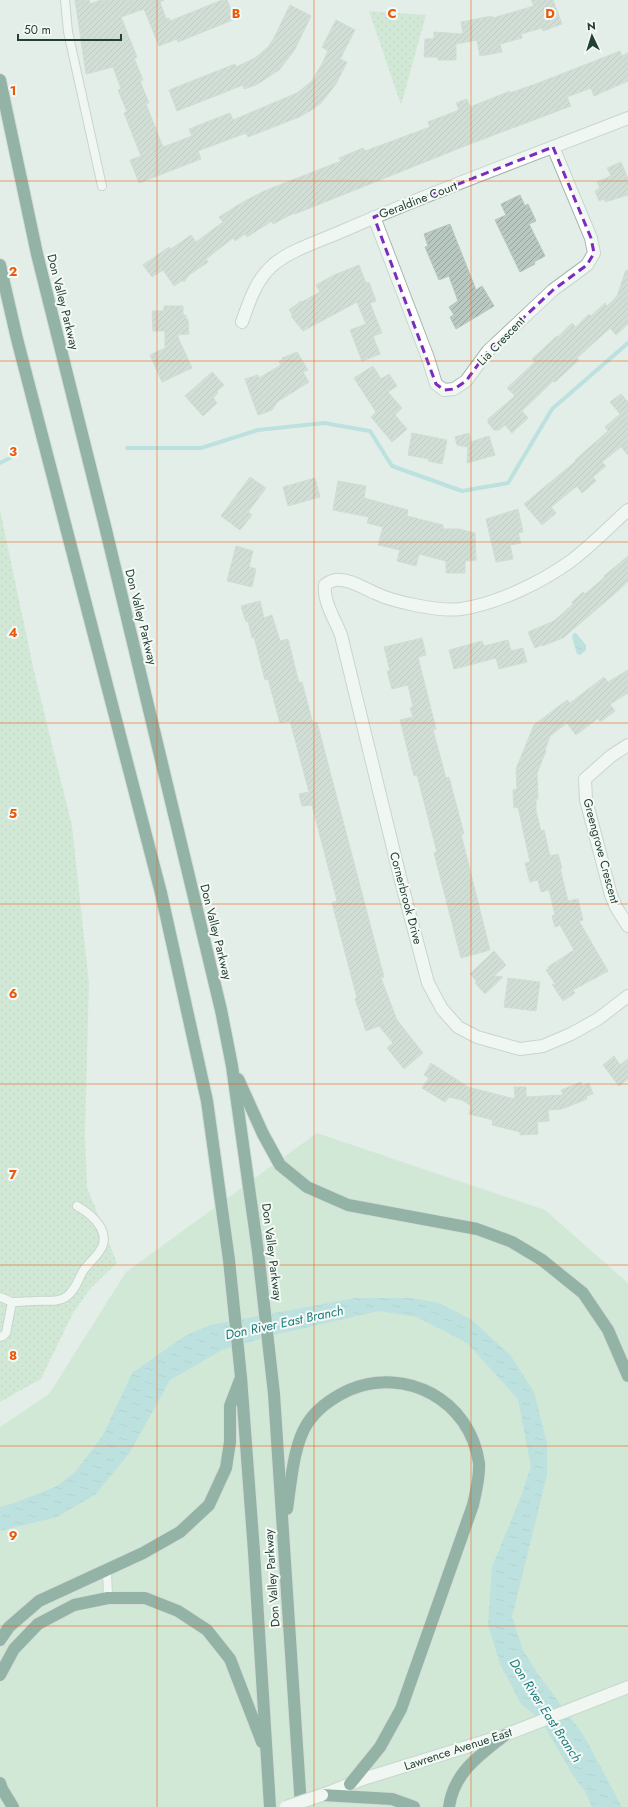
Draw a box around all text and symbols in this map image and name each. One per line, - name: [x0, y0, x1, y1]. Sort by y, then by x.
- text: B: [232, 4, 241, 23]
- text: C: [387, 4, 397, 23]
- text: D: [545, 4, 555, 23]
- scale bar: [18, 16, 121, 42]
- north arrow: [572, 16, 612, 56]
- text: N: [586, 18, 596, 34]
- text: 50 m: [24, 21, 51, 39]
- text: 1: [10, 81, 16, 100]
- street label: Geraldine Court: [376, 177, 460, 223]
- street label: Don Valley Parkway: [42, 252, 84, 353]
- text: 2: [9, 262, 17, 281]
- street label: Lia Crescent: [473, 312, 529, 370]
- text: 3: [9, 442, 17, 461]
- street label: Don Valley Parkway: [120, 567, 162, 668]
- text: 4: [8, 623, 18, 642]
- street label: Greengrove Crescent: [578, 796, 624, 906]
- text: 5: [9, 804, 17, 823]
- street label: Cornerbrook Drive: [385, 850, 427, 946]
- street label: Don Valley Parkway: [195, 882, 237, 983]
- text: 6: [9, 984, 18, 1003]
- text: 7: [9, 1165, 17, 1184]
- street label: Don Valley Parkway: [257, 1202, 287, 1303]
- water label: Don River East Branch: [223, 1301, 345, 1344]
- text: 8: [9, 1346, 17, 1365]
- text: 9: [9, 1526, 18, 1545]
- street label: Don Valley Parkway: [260, 1528, 284, 1628]
- water label: Don River East Branch: [505, 1655, 587, 1766]
- street label: Lawrence Avenue East: [402, 1723, 514, 1775]

